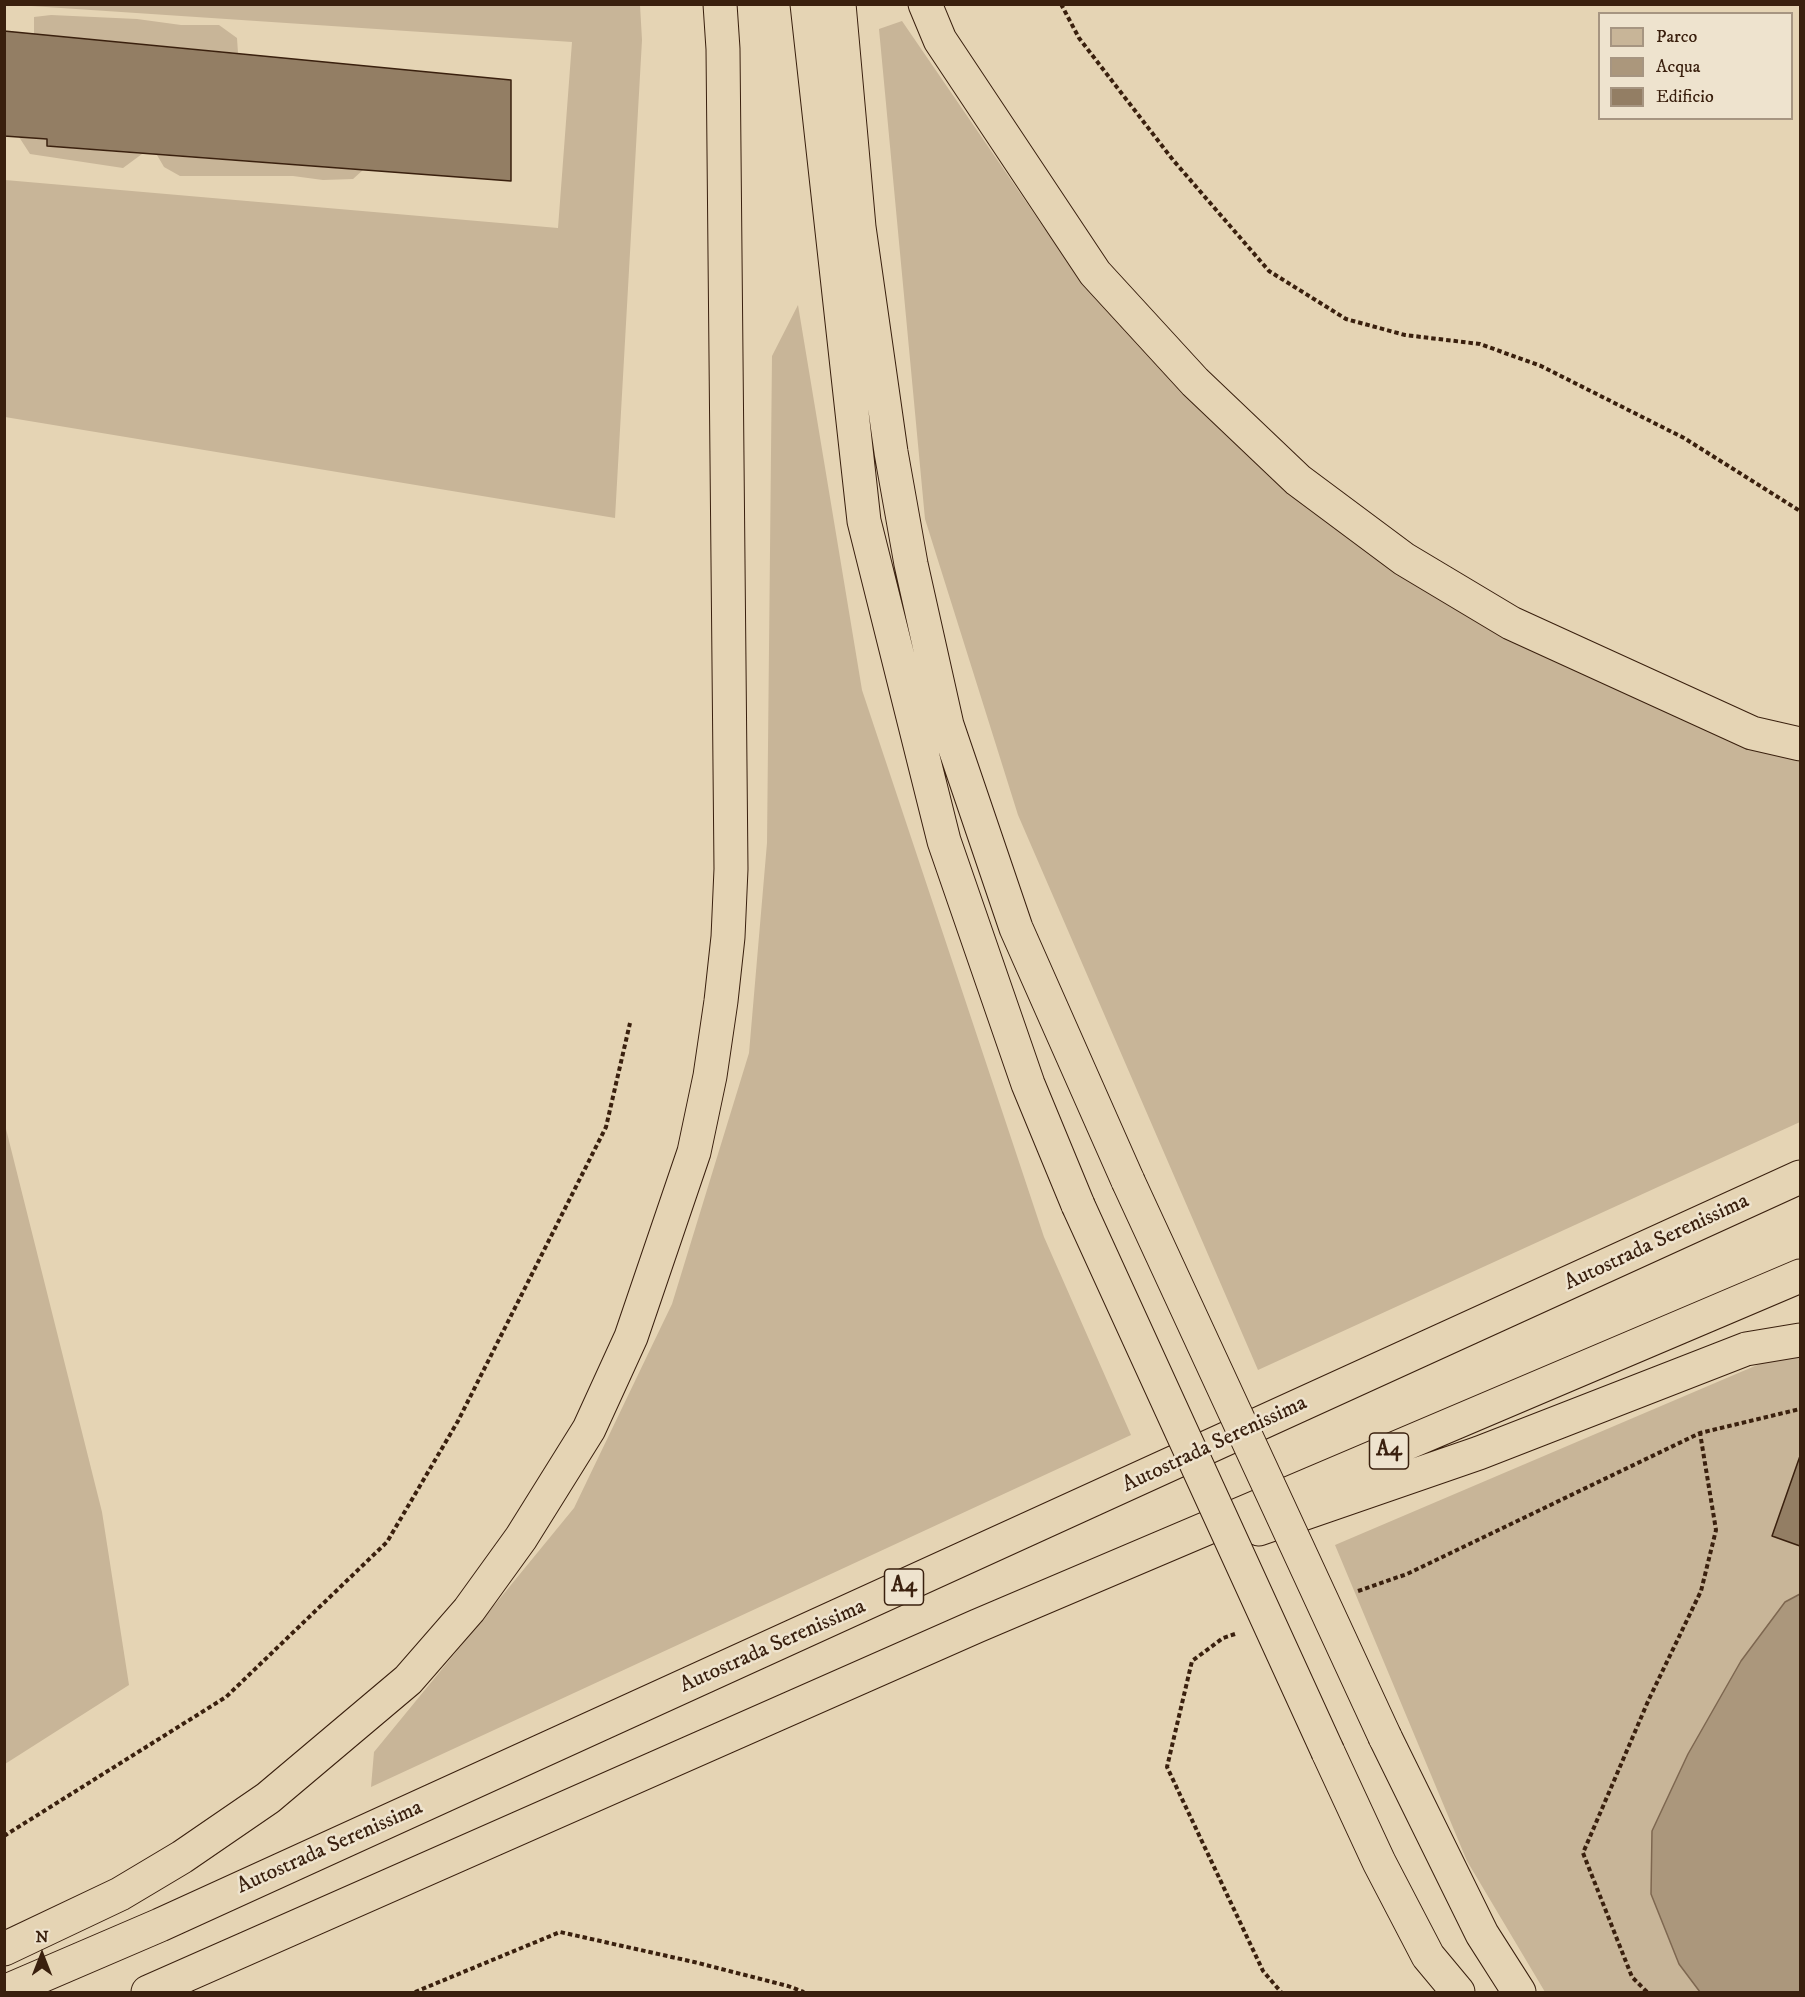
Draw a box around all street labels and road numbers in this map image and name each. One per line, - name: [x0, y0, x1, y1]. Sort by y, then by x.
- street label: Autostrada Serenissima: [1560, 1189, 1754, 1297]
- street label: Autostrada Serenissima: [1118, 1391, 1312, 1499]
- road number: A4: [1370, 1433, 1408, 1469]
- road number: A4: [884, 1569, 924, 1605]
- street label: Autostrada Serenissima: [676, 1594, 870, 1700]
- street label: Autostrada Serenissima: [233, 1795, 427, 1901]

